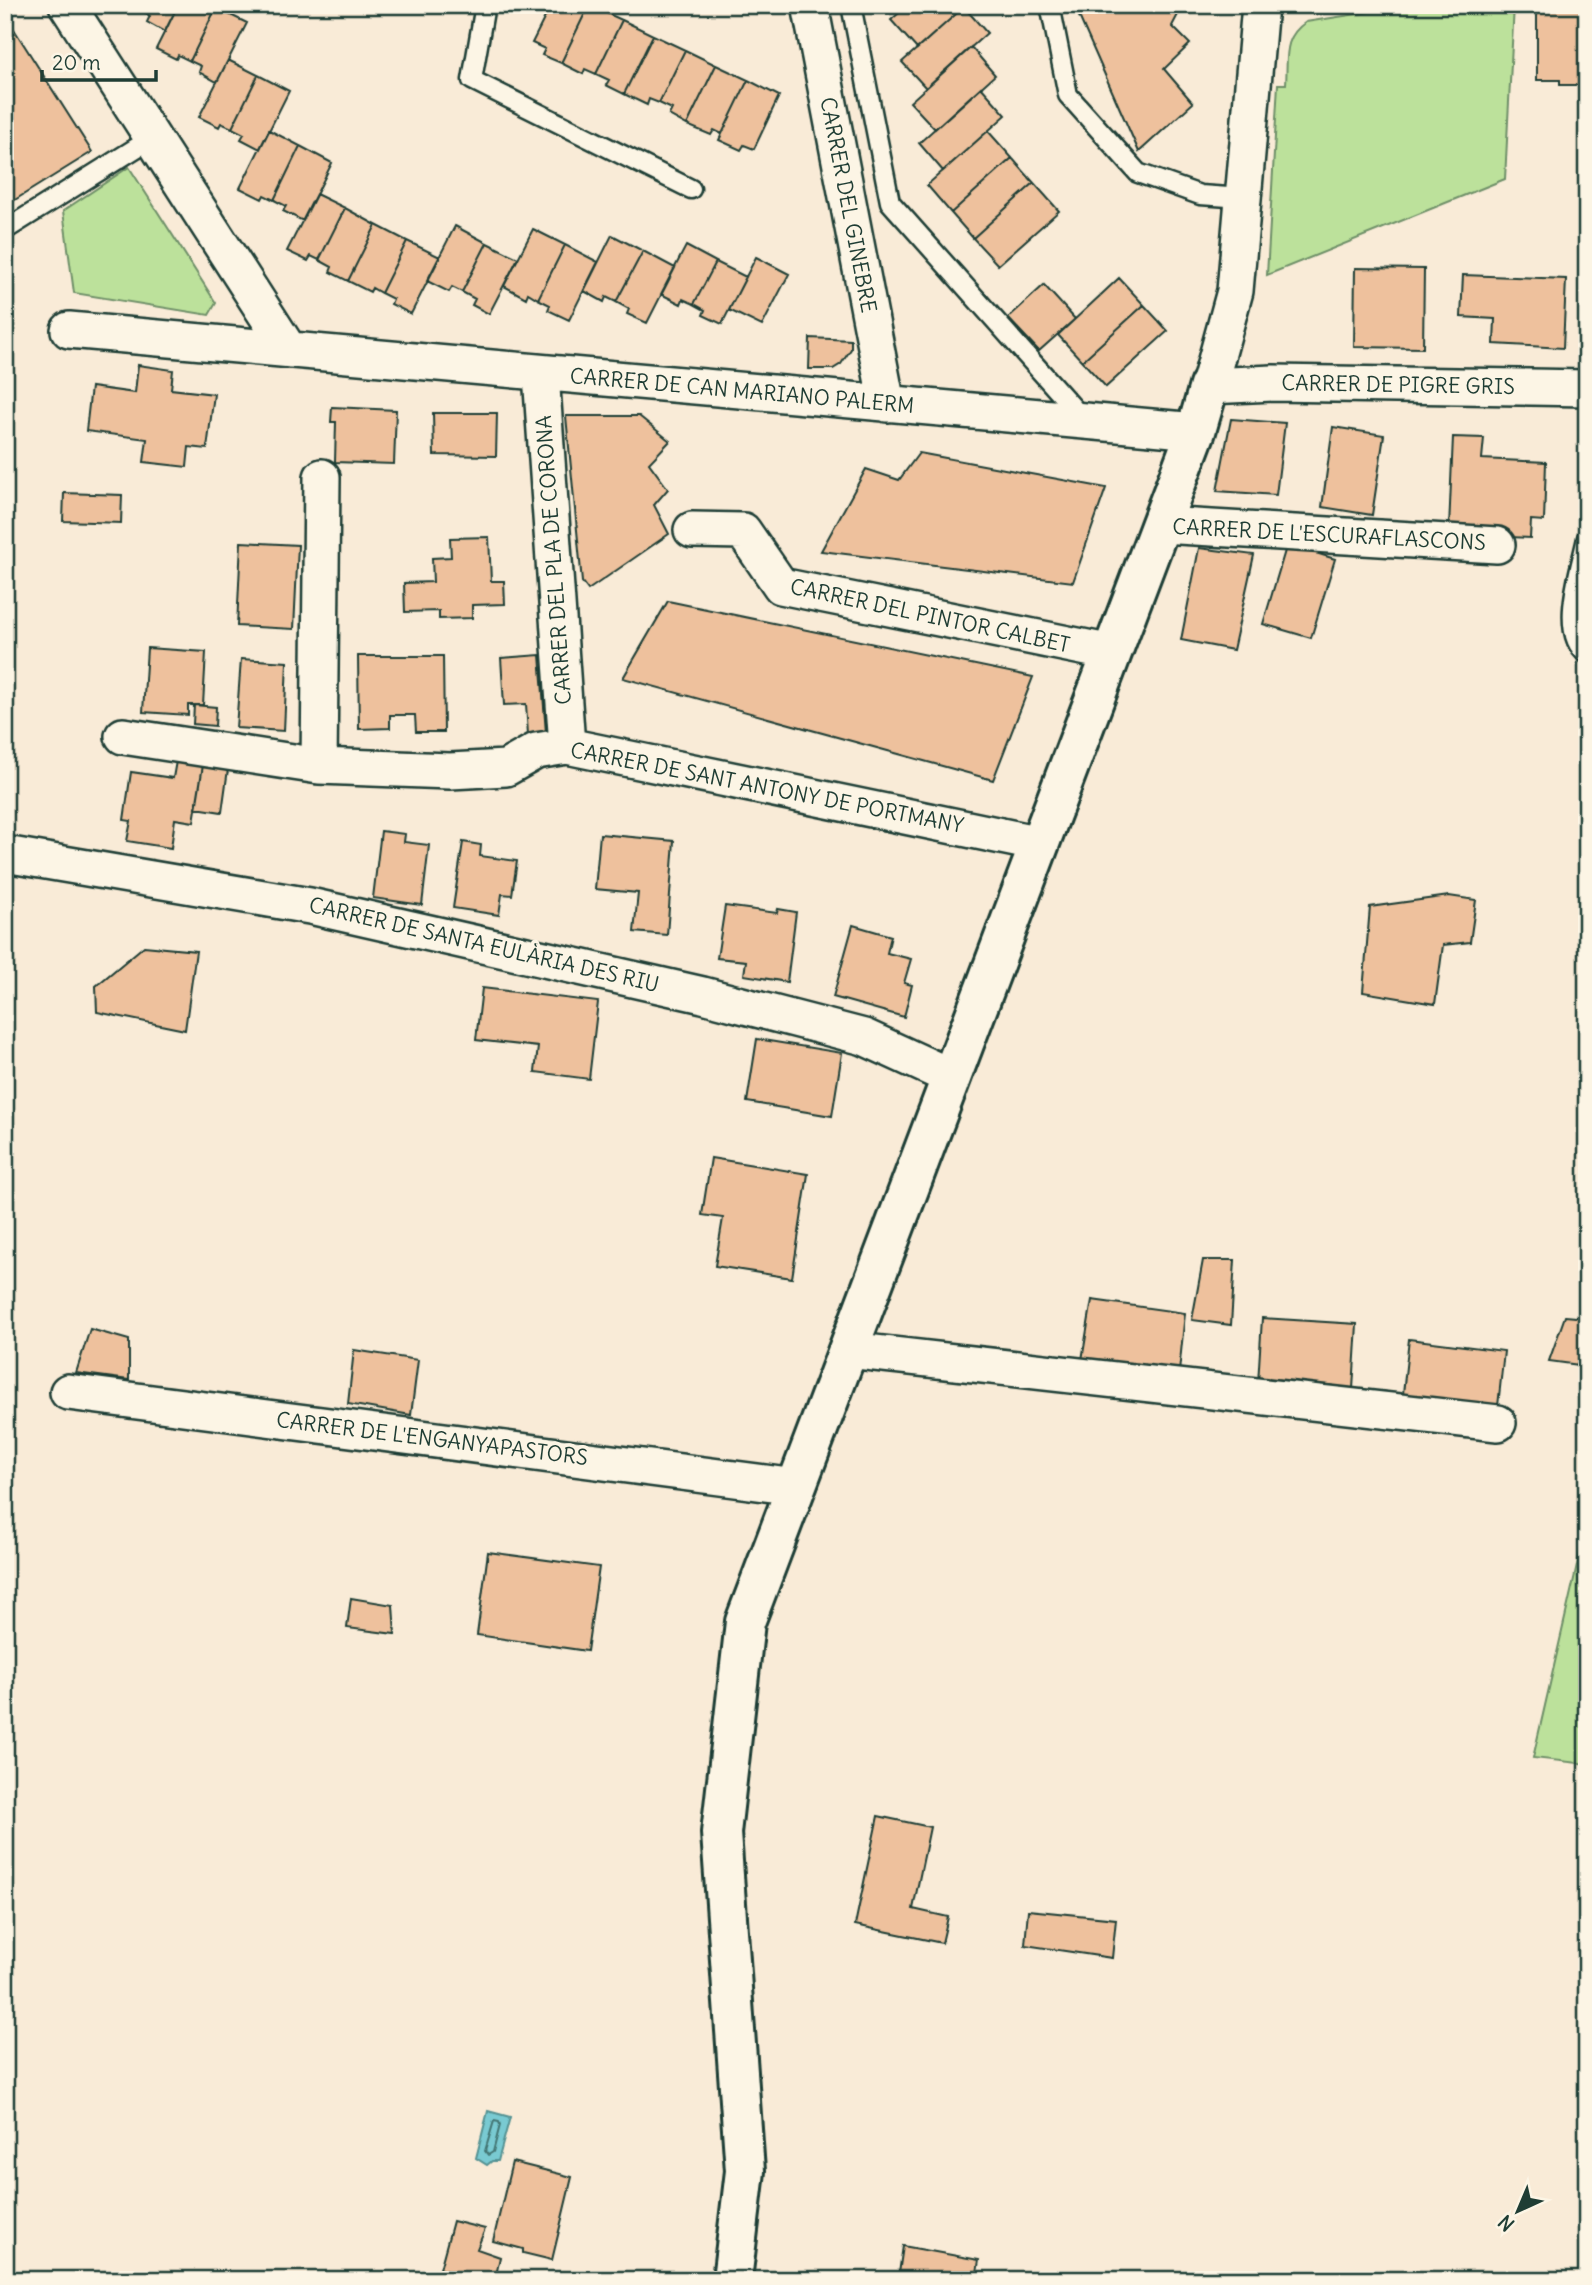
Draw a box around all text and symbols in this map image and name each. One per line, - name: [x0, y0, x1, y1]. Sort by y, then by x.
- scale bar: [42, 38, 156, 82]
- text: 20 m: [52, 49, 101, 76]
- street label: CARRER DEL GINEBRE: [814, 95, 883, 315]
- street label: CARRER DE CAN MARIANO PALERM: [569, 362, 915, 419]
- street label: CARRER DE PIGRE GRIS: [1281, 369, 1515, 400]
- street label: CARRER DEL PLA DE CORONA: [530, 414, 577, 706]
- street label: CARRER DE L'ESCURAFLASCONS: [1172, 513, 1486, 556]
- street label: CARRER DEL PINTOR CALBET: [788, 573, 1072, 658]
- street label: CARRER DE SANT ANTONY DE PORTMANY: [568, 736, 966, 839]
- street label: CARRER DE SANTA EULÀRIA DES RIU: [306, 891, 662, 998]
- street label: CARRER DE L'ENGANYAPASTORS: [275, 1406, 589, 1471]
- north arrow: [1484, 2176, 1554, 2246]
- text: N: [1493, 2210, 1519, 2236]

